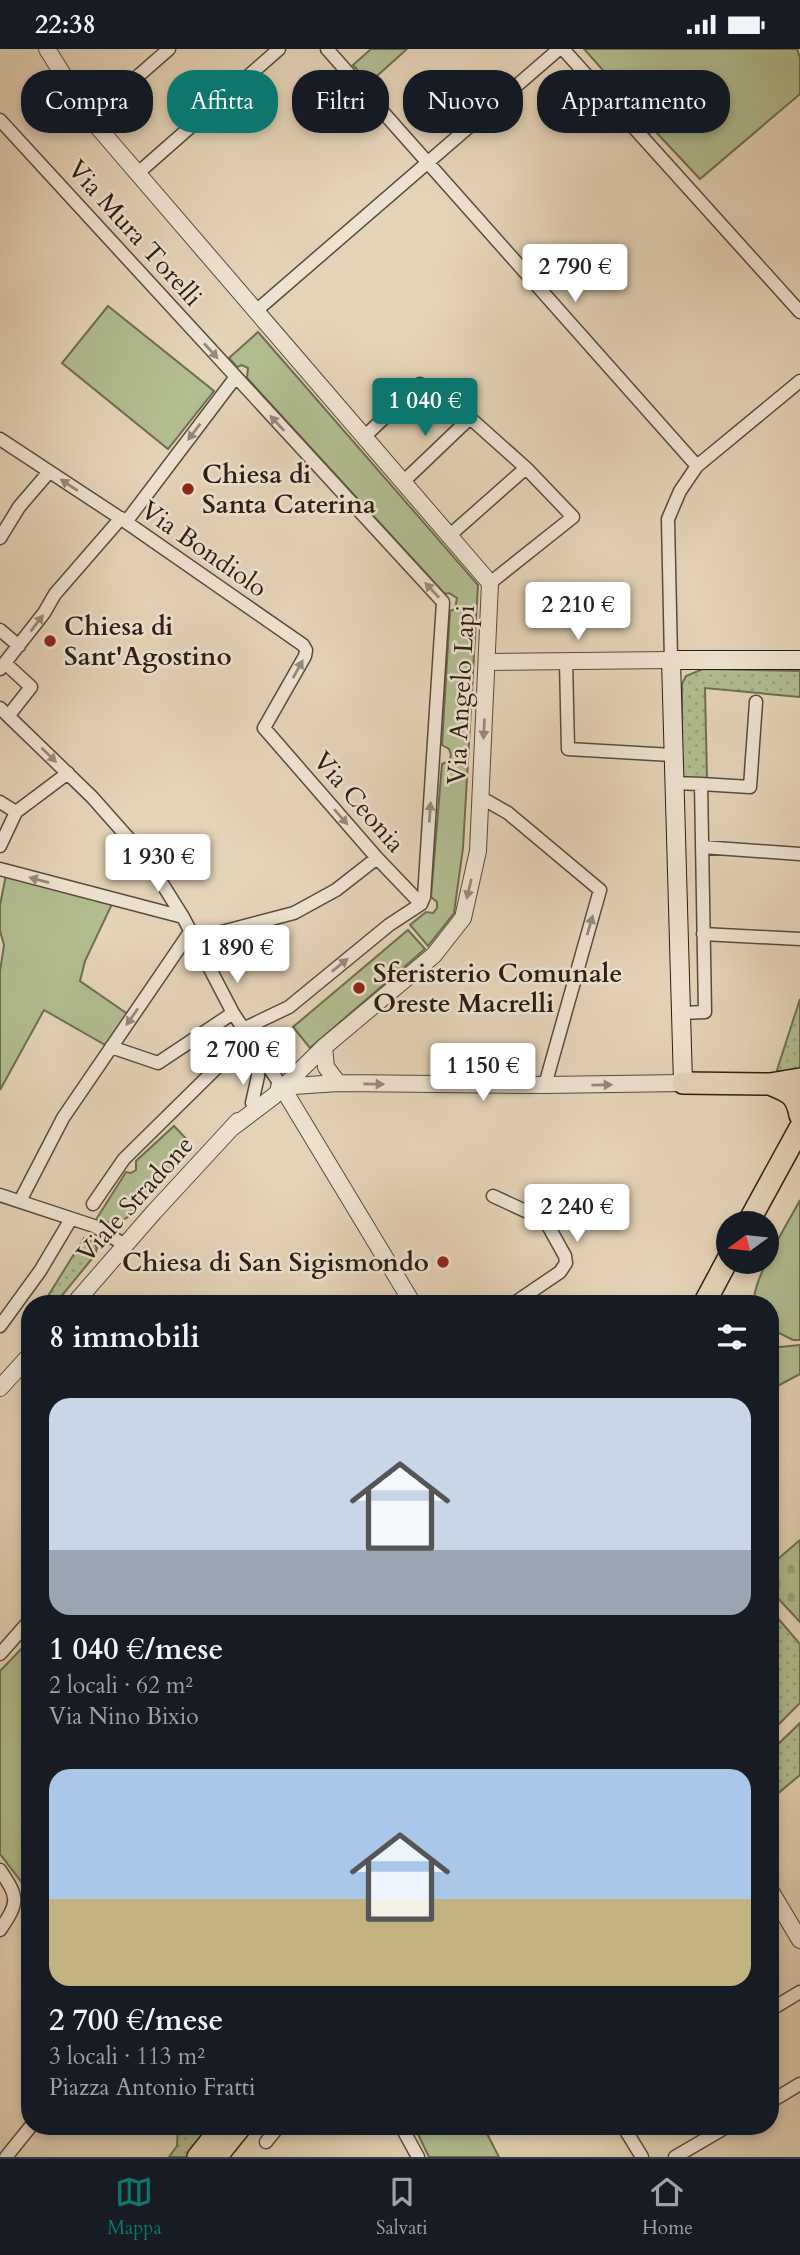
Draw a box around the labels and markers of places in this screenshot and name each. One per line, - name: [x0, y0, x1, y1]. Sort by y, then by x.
- pin: 2 790 €: [510, 245, 640, 304]
- pin: 1 040 €: [360, 379, 490, 438]
- place label: Chiesa di Santa Caterina: [202, 457, 376, 522]
- marker: Chiesa di Santa Caterina: [180, 481, 196, 497]
- pin: 2 210 €: [513, 583, 643, 642]
- place label: Chiesa di Sant'Agostino: [64, 609, 232, 674]
- marker: Chiesa di Sant'Agostino: [42, 633, 58, 649]
- pin: 1 930 €: [93, 835, 223, 894]
- pin: 1 890 €: [172, 925, 302, 985]
- place label: Sferisterio Comunale Oreste Macrelli: [373, 956, 622, 1021]
- marker: Sferisterio Comunale Oreste Macrelli: [351, 980, 367, 996]
- pin: 2 700 €: [178, 1027, 308, 1087]
- pin: 1 150 €: [418, 1044, 548, 1103]
- pin: 2 240 €: [512, 1185, 642, 1244]
- place label: Chiesa di San Sigismondo: [122, 1245, 429, 1280]
- marker: Chiesa di San Sigismondo: [435, 1254, 451, 1270]

